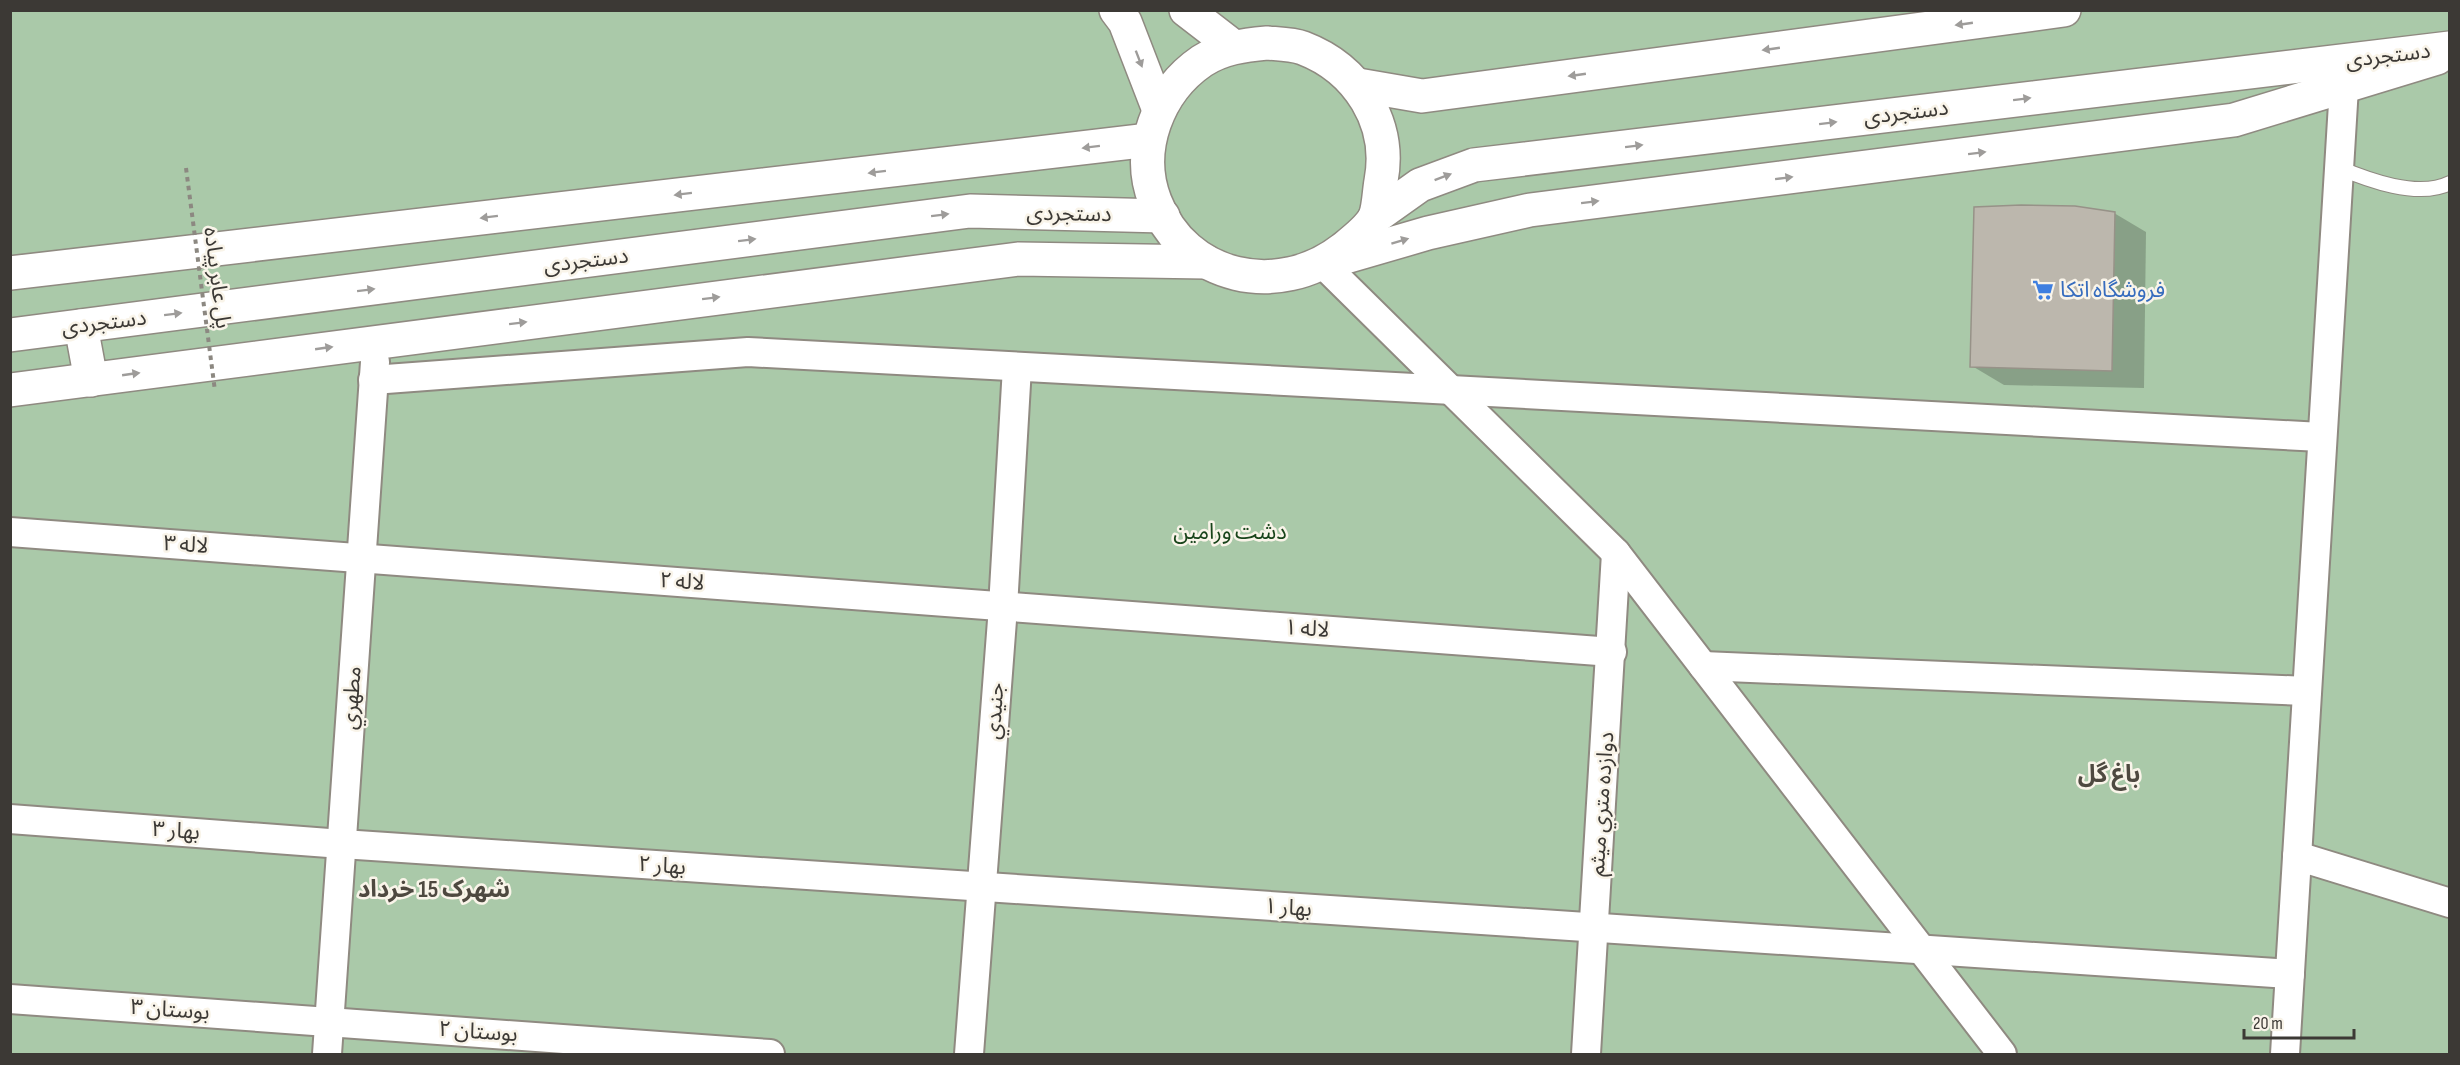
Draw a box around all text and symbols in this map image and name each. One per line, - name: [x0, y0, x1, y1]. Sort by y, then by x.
- one-way arrow: [1954, 19, 1973, 28]
- street label: دستجردی: [2344, 37, 2432, 75]
- one-way arrow: [1761, 45, 1780, 54]
- one-way arrow: [1135, 50, 1144, 68]
- one-way arrow: [1568, 71, 1587, 80]
- street label: دستجردی: [1862, 94, 1950, 132]
- one-way arrow: [2012, 95, 2031, 104]
- one-way arrow: [1818, 118, 1837, 127]
- one-way arrow: [1625, 141, 1644, 150]
- one-way arrow: [1082, 142, 1101, 151]
- one-way arrow: [1968, 148, 1987, 158]
- one-way arrow: [867, 167, 886, 176]
- one-way arrow: [1434, 171, 1452, 181]
- one-way arrow: [1774, 173, 1793, 182]
- one-way arrow: [673, 190, 692, 199]
- one-way arrow: [1581, 197, 1600, 207]
- street label: دستجردی: [1026, 200, 1112, 228]
- one-way arrow: [931, 211, 950, 220]
- one-way arrow: [480, 212, 499, 222]
- street label: پل عابر پیاده: [197, 226, 237, 330]
- one-way arrow: [738, 236, 757, 245]
- one-way arrow: [1391, 236, 1409, 245]
- street label: دستجردی: [542, 242, 630, 280]
- place label: فروشگاه اتکا: [2060, 277, 2165, 304]
- supermarket icon: فروشگاه اتکا: [2031, 278, 2055, 302]
- one-way arrow: [357, 285, 376, 295]
- one-way arrow: [702, 294, 721, 303]
- street label: دستجردی: [60, 304, 148, 342]
- one-way arrow: [163, 310, 182, 319]
- one-way arrow: [508, 318, 527, 328]
- one-way arrow: [315, 344, 334, 353]
- one-way arrow: [122, 370, 141, 379]
- park label: دشت ورامین: [1173, 519, 1287, 546]
- street label: لاله ۳: [162, 530, 210, 560]
- street label: لاله ۲: [658, 567, 706, 597]
- street label: لاله ۱: [1283, 614, 1331, 644]
- street label: مطهري: [336, 665, 370, 731]
- street label: جنيدي: [980, 682, 1013, 741]
- street label: دوازده متري میثم: [1583, 731, 1623, 877]
- district label: باغ گل: [2078, 760, 2140, 791]
- street label: بهار ۳: [151, 816, 201, 846]
- street label: بهار ۲: [637, 851, 687, 881]
- district label: شهرک 15 خرداد: [358, 875, 510, 904]
- street label: بهار ۱: [1263, 893, 1313, 923]
- street label: بوستان ۳: [129, 994, 211, 1026]
- scale bar: [2244, 1002, 2354, 1040]
- text: 20 m: [2253, 1013, 2283, 1034]
- street label: بوستان ۲: [437, 1016, 519, 1048]

